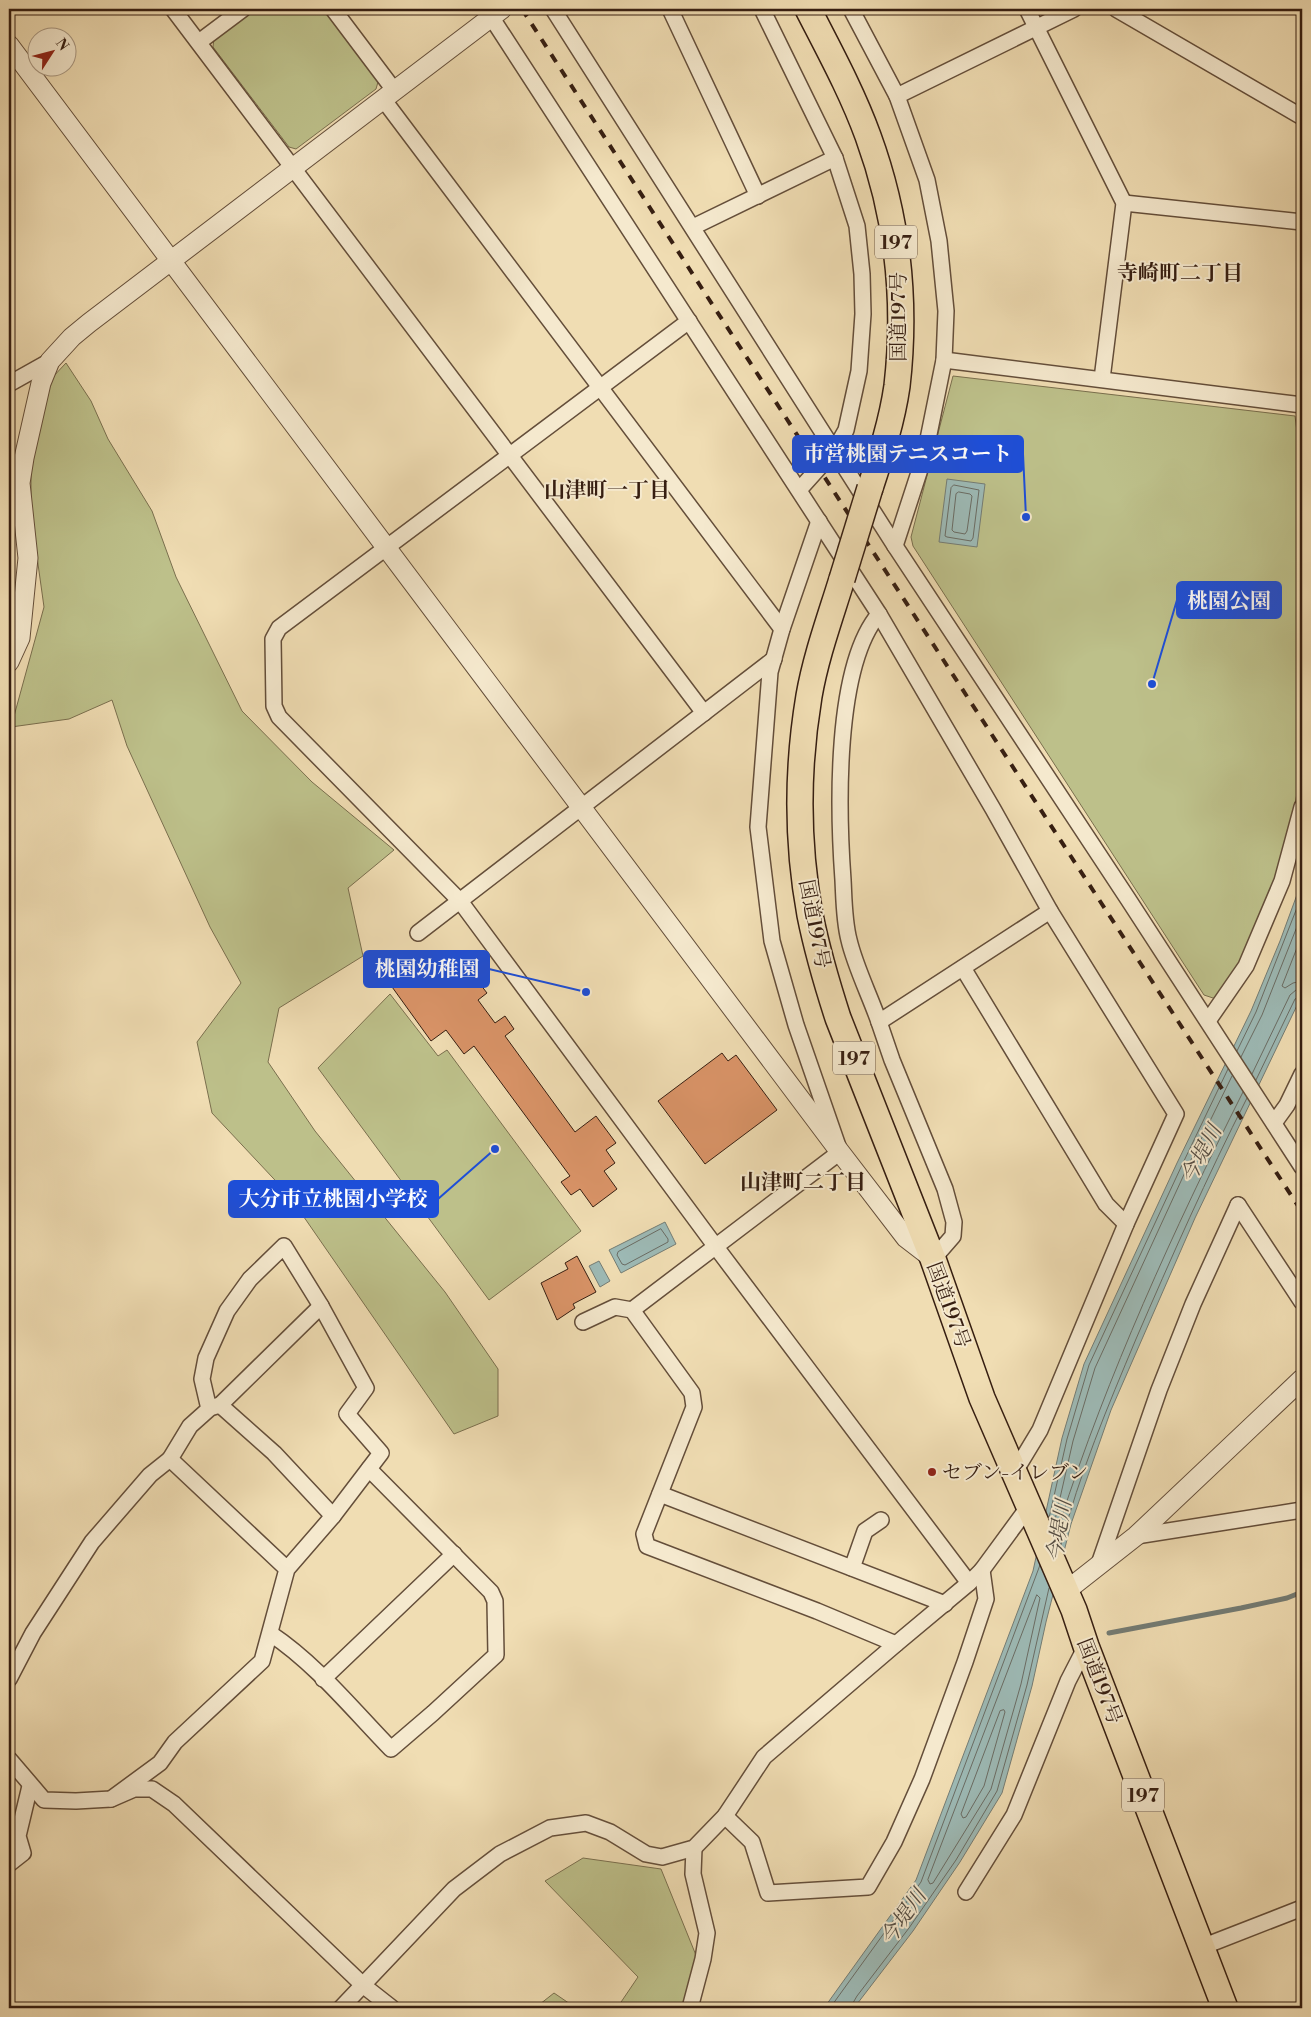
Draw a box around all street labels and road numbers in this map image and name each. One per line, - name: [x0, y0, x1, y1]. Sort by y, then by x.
- road number: 197: [875, 226, 917, 258]
- street label: 国道197号: [887, 272, 912, 362]
- street label: 国道197号: [793, 878, 834, 971]
- road number: 197: [833, 1042, 875, 1074]
- street label: 国道197号: [920, 1259, 975, 1352]
- street label: 国道197号: [1071, 1635, 1126, 1728]
- road number: 197: [1122, 1778, 1164, 1812]

